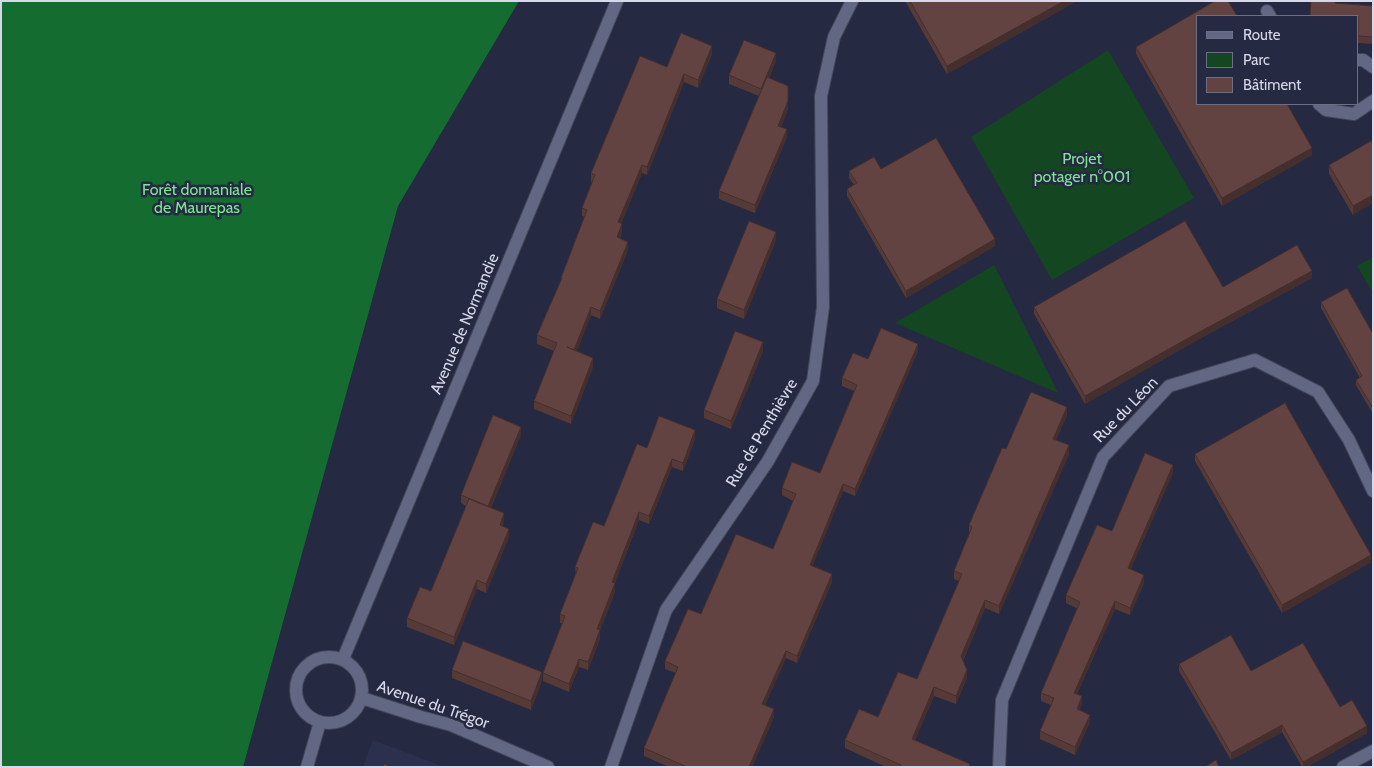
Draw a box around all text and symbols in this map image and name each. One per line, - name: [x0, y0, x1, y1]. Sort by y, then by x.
- legend: [1196, 15, 1359, 105]
- text: Route: [1243, 26, 1281, 44]
- text: Parc: [1243, 51, 1270, 69]
- text: Bâtiment: [1243, 76, 1301, 94]
- park label: Projet potager n°001: [1034, 149, 1130, 187]
- park label: Forêt domaniale de Maurepas: [142, 180, 252, 218]
- street label: Avenue de Normandie: [427, 251, 503, 397]
- street label: Rue du Léon: [1090, 373, 1162, 447]
- street label: Rue de Penthièvre: [722, 375, 802, 491]
- street label: Avenue du Trégor: [374, 677, 492, 733]

